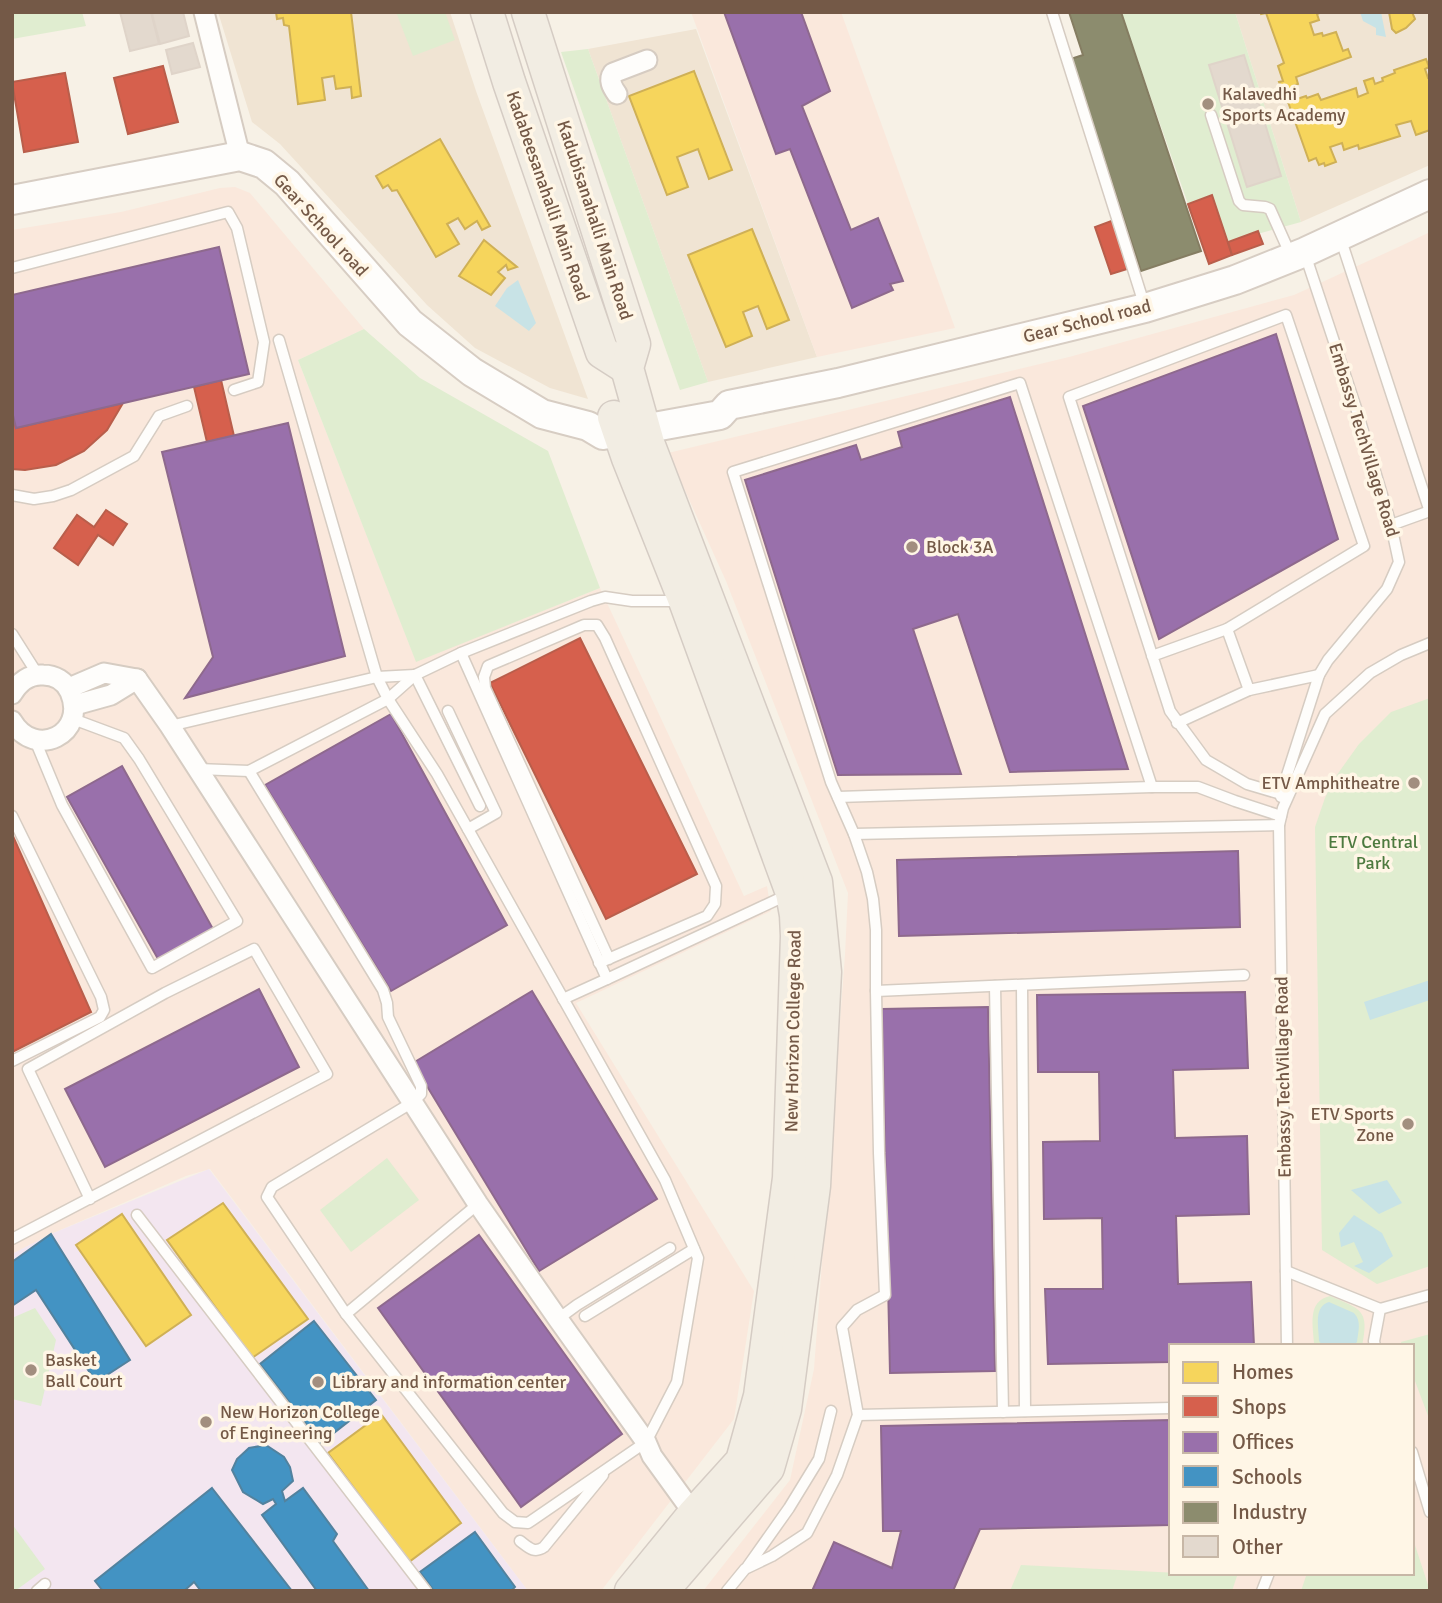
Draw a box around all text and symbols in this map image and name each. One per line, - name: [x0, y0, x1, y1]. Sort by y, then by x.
- place label: Kalavedhi Sports Academy: [1222, 83, 1346, 126]
- street label: Kadabeesanahalli Main Road: [502, 88, 594, 304]
- marker: Kalavedhi Sports Academy: [1200, 96, 1216, 112]
- street label: Kadubisanahalli Main Road: [552, 117, 638, 323]
- street label: Gear School road: [269, 169, 373, 281]
- street label: Gear School road: [1021, 295, 1153, 347]
- street label: Embassy TechVillage Road: [1324, 340, 1404, 540]
- place label: Block 3A: [926, 536, 994, 558]
- marker: Block 3A: [904, 539, 920, 555]
- place label: ETV Amphitheatre: [1262, 772, 1400, 794]
- marker: ETV Amphitheatre: [1406, 775, 1422, 791]
- park label: ETV Central Park: [1328, 831, 1418, 874]
- street label: New Horizon College Road: [780, 930, 806, 1132]
- street label: Embassy TechVillage Road: [1270, 976, 1296, 1178]
- place label: ETV Sports Zone: [1311, 1103, 1394, 1146]
- marker: ETV Sports Zone: [1400, 1116, 1416, 1132]
- legend: [1169, 1344, 1414, 1575]
- place label: Basket Ball Court: [45, 1349, 123, 1392]
- text: Homes: [1232, 1359, 1294, 1385]
- marker: Basket Ball Court: [23, 1362, 39, 1378]
- place label: Library and information center: [332, 1371, 567, 1393]
- marker: Library and information center: [310, 1374, 326, 1390]
- text: Shops: [1232, 1394, 1286, 1420]
- place label: New Horizon College of Engineering: [220, 1401, 380, 1444]
- marker: New Horizon College of Engineering: [198, 1414, 214, 1430]
- text: Offices: [1232, 1429, 1294, 1455]
- text: Schools: [1232, 1464, 1302, 1490]
- text: Industry: [1232, 1499, 1307, 1525]
- text: Other: [1232, 1534, 1283, 1560]

